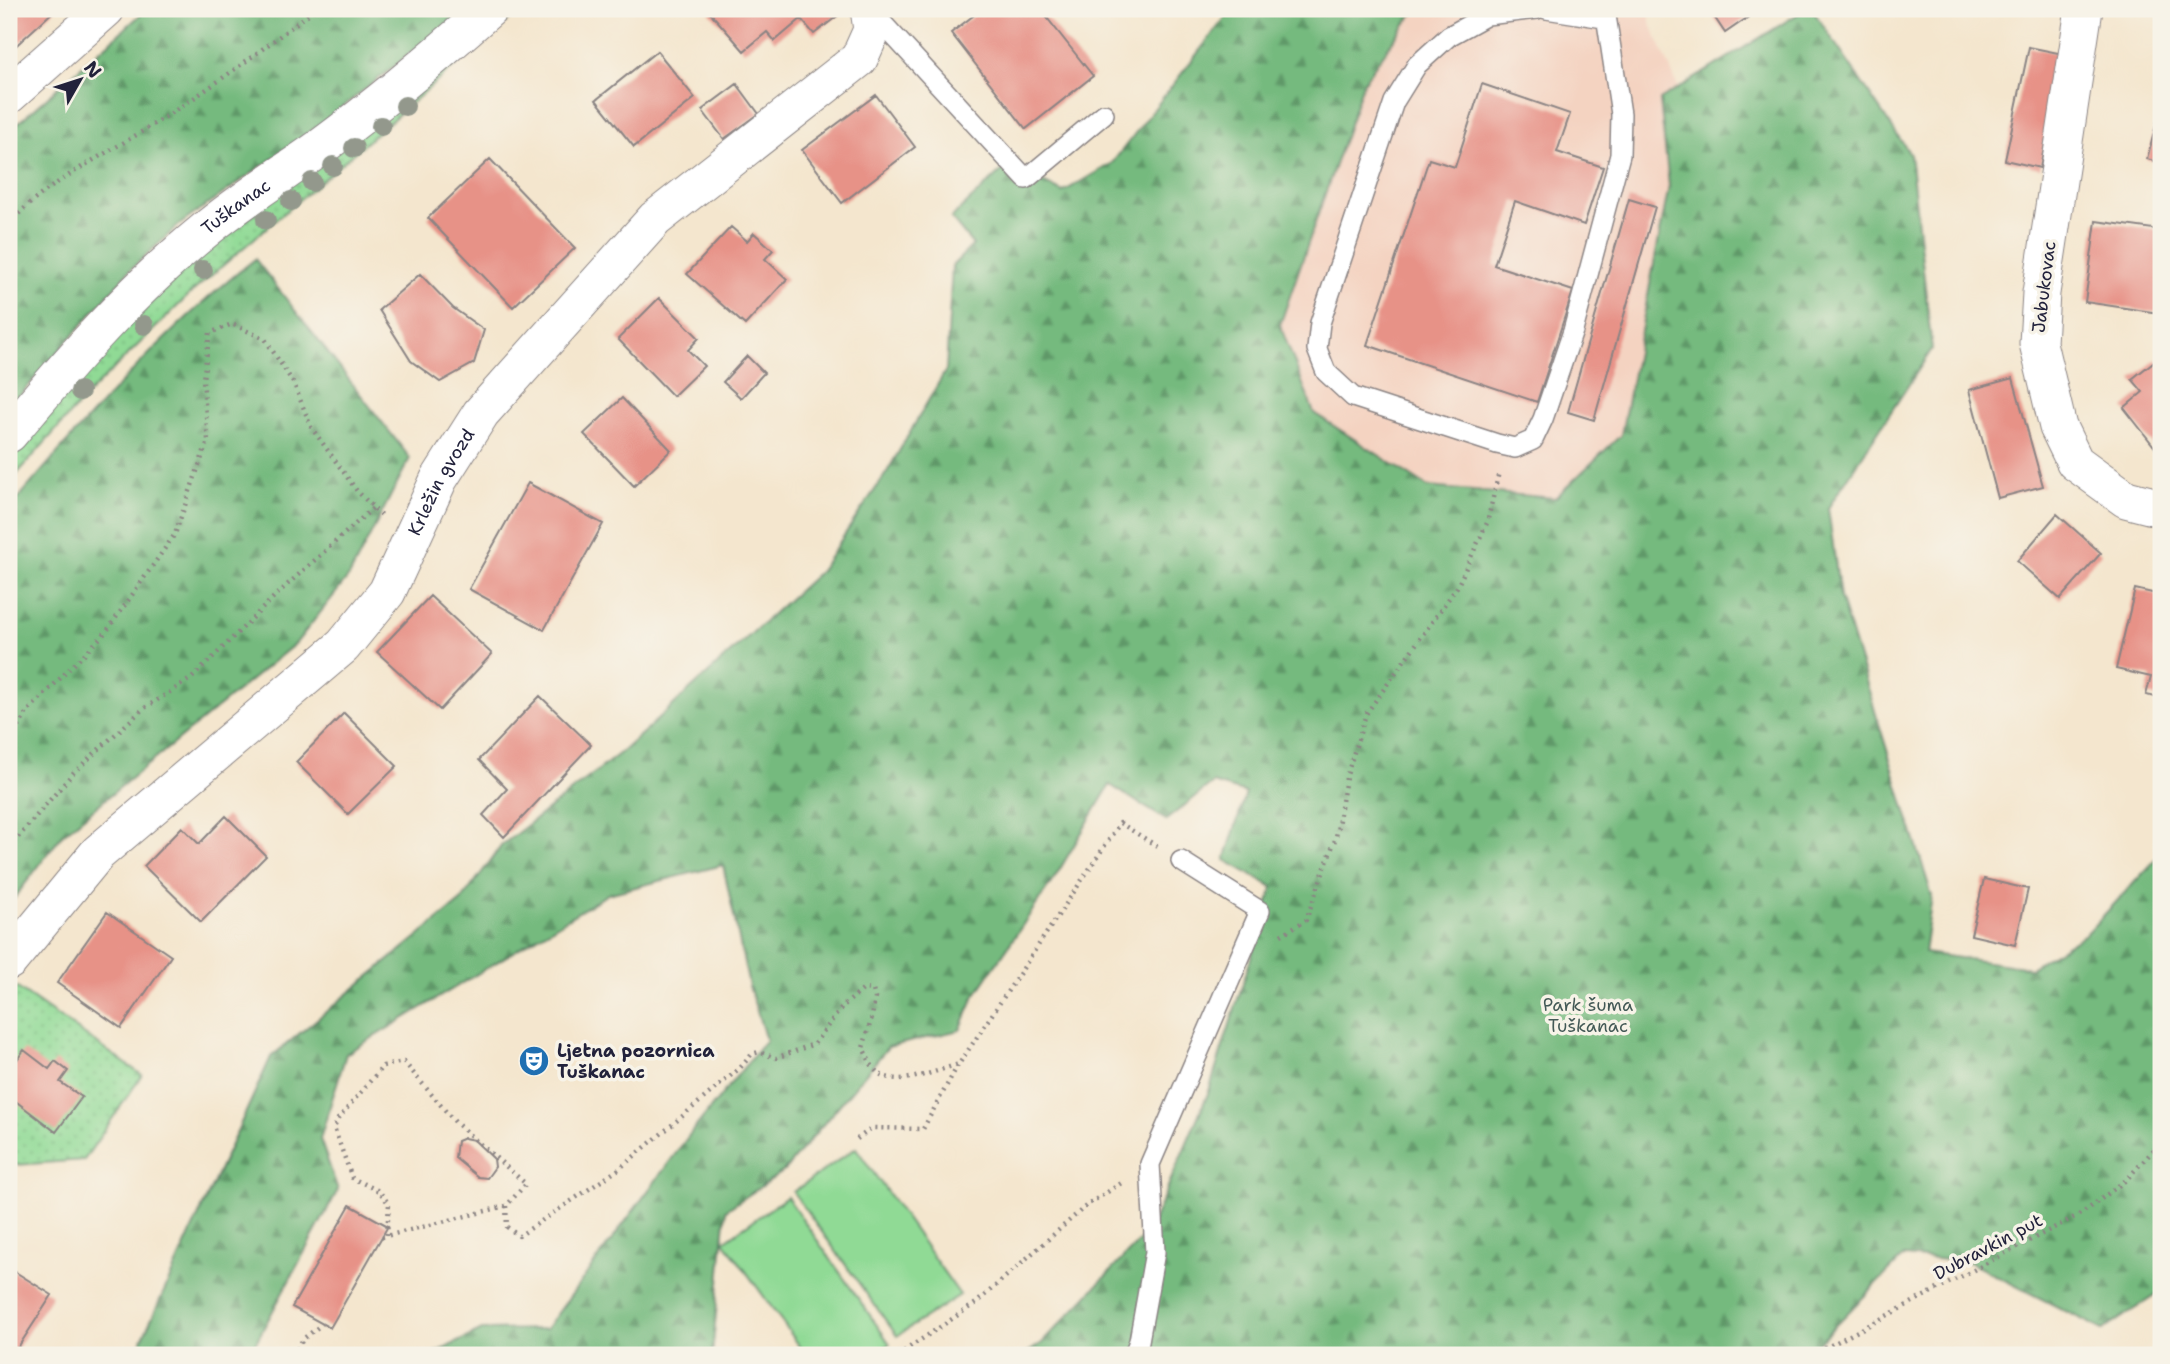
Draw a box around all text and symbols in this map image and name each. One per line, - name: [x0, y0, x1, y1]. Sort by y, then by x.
- north arrow: [46, 46, 116, 116]
- text: N: [78, 56, 107, 83]
- street label: Tuškanac: [196, 173, 275, 240]
- street label: Jabukovac: [2026, 240, 2062, 334]
- street label: Krležin gvozd: [403, 424, 480, 540]
- park label: Park šuma Tuškanac: [1543, 993, 1633, 1038]
- place label: Ljetna pozornica Tuškanac: [557, 1039, 715, 1084]
- theatre icon: Ljetna pozornica Tuškanac: [517, 1044, 551, 1078]
- street label: Dubravkin put: [1929, 1208, 2047, 1286]

